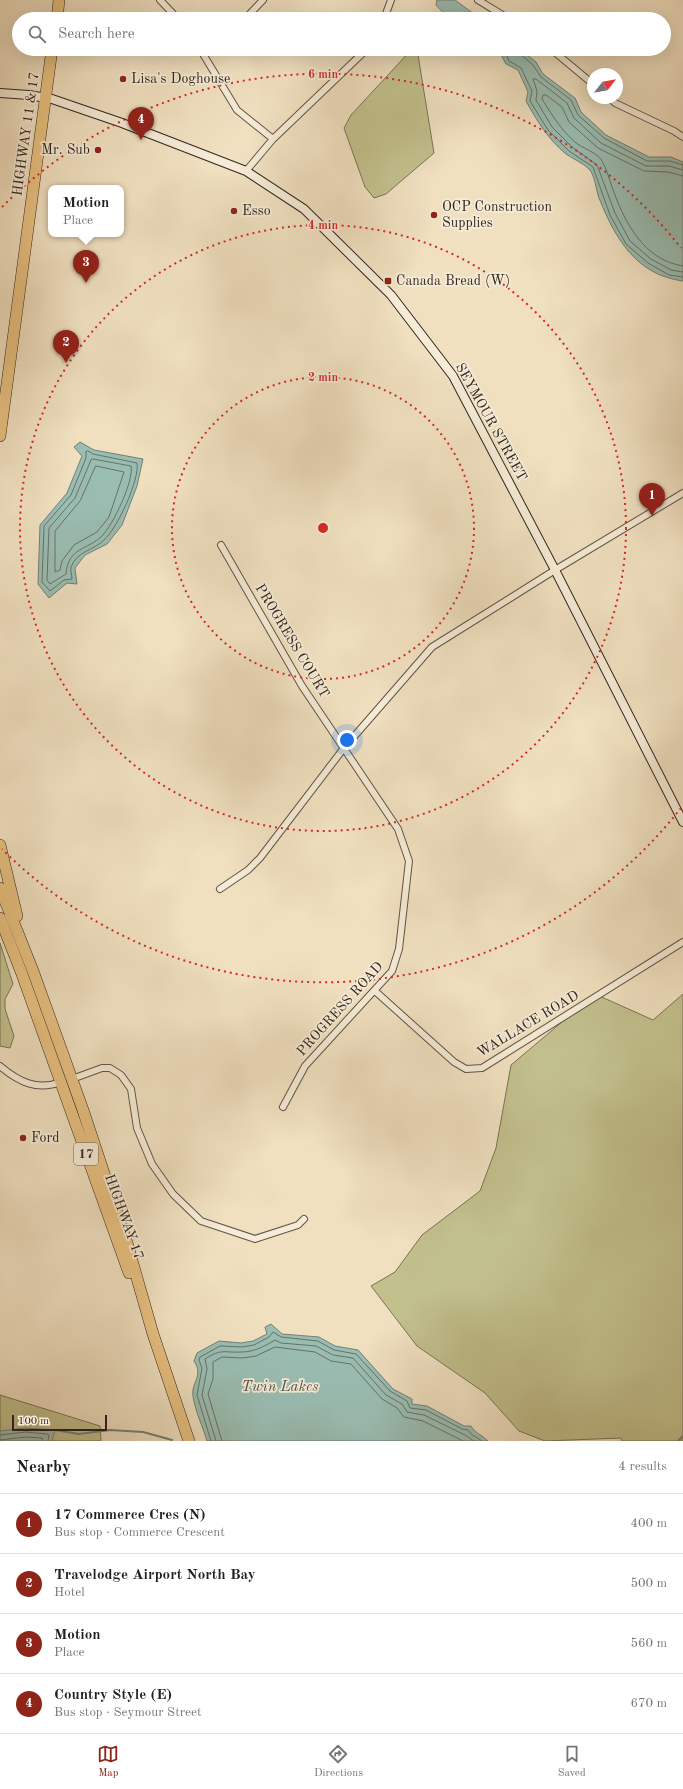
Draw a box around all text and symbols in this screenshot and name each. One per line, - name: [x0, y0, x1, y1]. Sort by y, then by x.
- search box: [12, 12, 671, 56]
- icon: search: [26, 23, 48, 45]
- text: Search here: [58, 27, 135, 42]
- north arrow: [587, 68, 623, 104]
- text: 6 min: [308, 69, 338, 81]
- street label: HIGHWAY 11 & 17: [10, 71, 42, 197]
- place label: Lisa's Doghouse: [131, 72, 230, 86]
- marker: Lisa's Doghouse: [118, 74, 128, 84]
- pin: 4: [128, 107, 154, 140]
- place label: Mr. Sub: [41, 143, 90, 157]
- marker: Mr. Sub: [93, 145, 103, 155]
- popup: [48, 185, 124, 237]
- text: Motion: [63, 196, 109, 211]
- place label: OCP Construction Supplies: [442, 200, 552, 230]
- place label: Esso: [242, 204, 271, 218]
- marker: Esso: [229, 206, 239, 216]
- marker: OCP Construction Supplies: [429, 210, 439, 220]
- text: Place: [63, 214, 93, 227]
- text: 4 min: [308, 220, 338, 232]
- pin: 3: [73, 250, 99, 283]
- place label: Canada Bread (W): [396, 274, 510, 288]
- marker: Canada Bread (W): [383, 276, 393, 286]
- pin: 2: [53, 330, 79, 363]
- street label: SEYMOUR STREET: [453, 361, 529, 483]
- text: 2 min: [308, 372, 338, 384]
- pin: 1: [639, 483, 665, 516]
- centre of rings: [316, 521, 330, 535]
- street label: PROGRESS COURT: [252, 582, 332, 700]
- your location: [337, 730, 357, 750]
- street label: PROGRESS ROAD: [294, 959, 386, 1059]
- street label: WALLACE ROAD: [475, 988, 581, 1060]
- place label: Ford: [31, 1131, 59, 1145]
- marker: Ford: [18, 1133, 28, 1143]
- road number: 17: [74, 1143, 98, 1165]
- street label: HIGHWAY 17: [102, 1172, 146, 1262]
- water label: Twin Lakes: [242, 1380, 318, 1395]
- scale bar: [12, 1413, 107, 1432]
- text: 100 m: [18, 1416, 49, 1427]
- text: Nearby: [16, 1459, 71, 1476]
- text: 4 results: [618, 1460, 667, 1473]
- text: 17 Commerce Cres (N): [54, 1508, 206, 1523]
- text: 1: [25, 1517, 33, 1530]
- text: 400 m: [630, 1517, 667, 1530]
- text: Bus stop · Commerce Crescent: [54, 1526, 225, 1539]
- text: Travelodge Airport North Bay: [54, 1568, 256, 1583]
- text: 2: [25, 1577, 33, 1590]
- text: 500 m: [630, 1577, 667, 1590]
- text: Hotel: [54, 1586, 85, 1599]
- text: Motion: [54, 1628, 101, 1643]
- text: 3: [25, 1637, 33, 1650]
- text: 560 m: [630, 1637, 667, 1650]
- text: Place: [54, 1646, 84, 1659]
- text: Country Style (E): [54, 1688, 172, 1703]
- text: 4: [25, 1697, 33, 1710]
- text: 670 m: [630, 1697, 667, 1710]
- text: Bus stop · Seymour Street: [54, 1706, 202, 1719]
- tab: Map: [97, 1743, 119, 1781]
- tab: Directions: [314, 1743, 363, 1781]
- tab: Saved: [558, 1743, 586, 1781]

